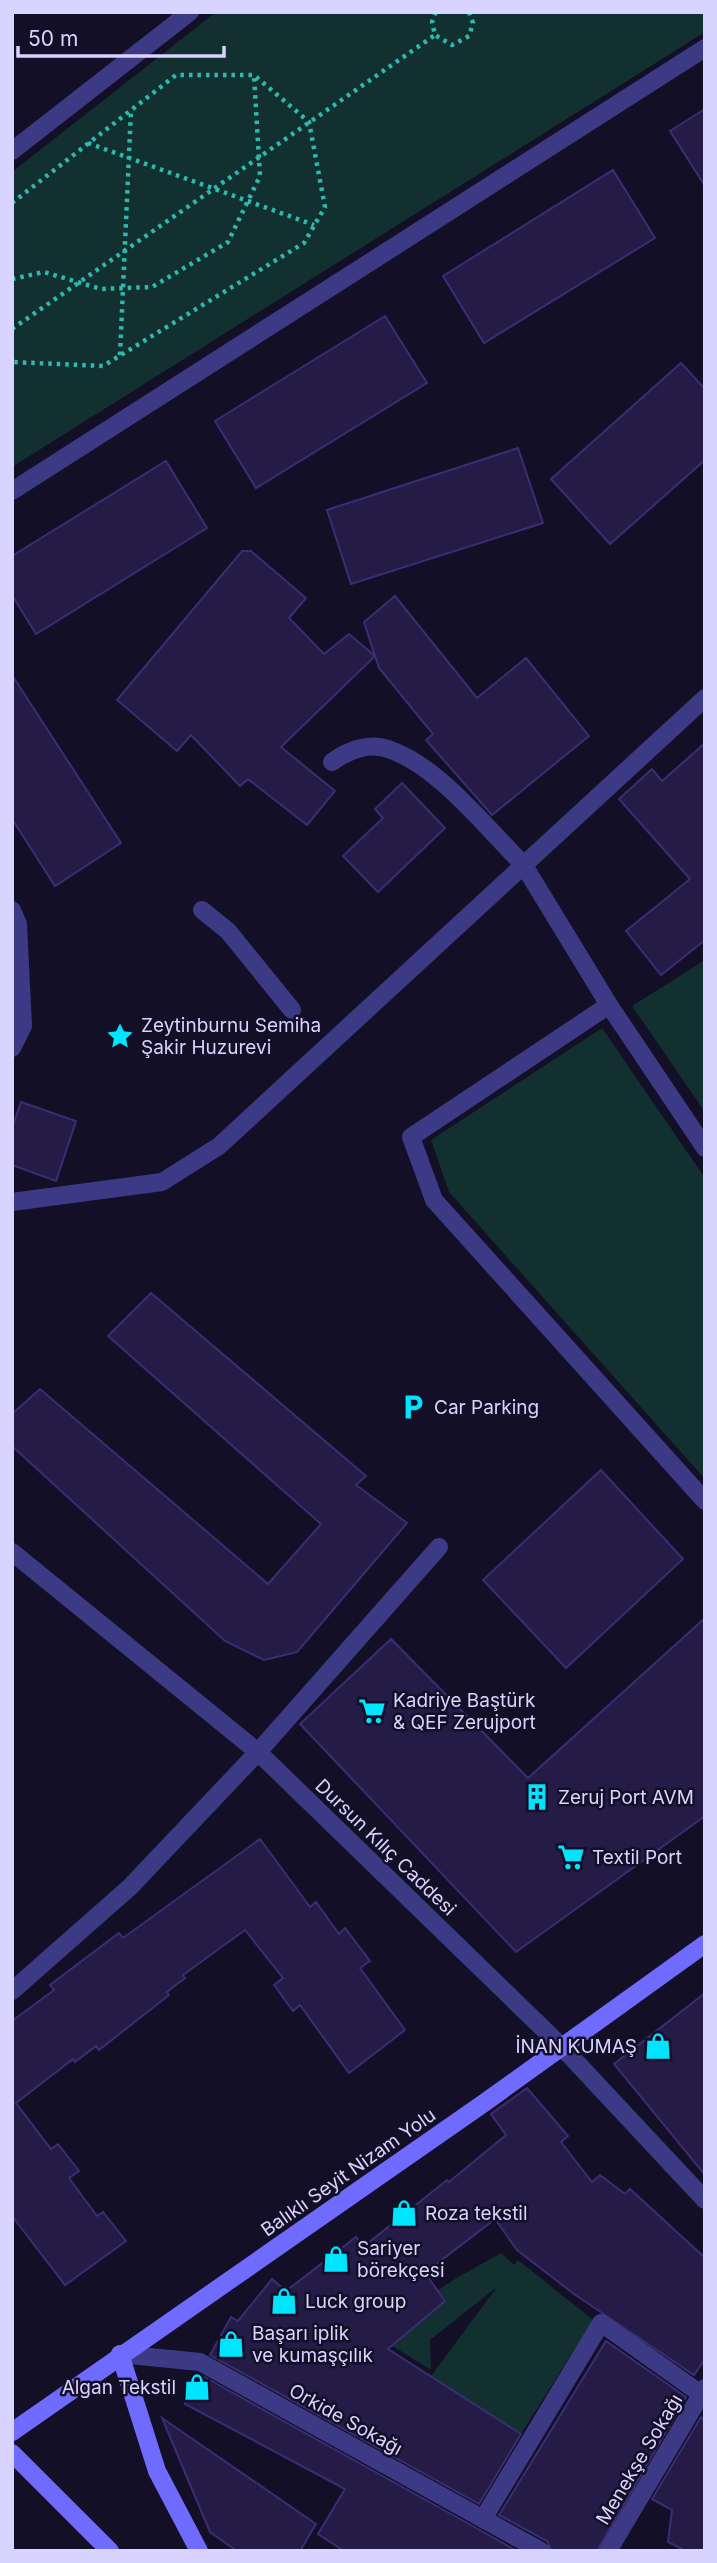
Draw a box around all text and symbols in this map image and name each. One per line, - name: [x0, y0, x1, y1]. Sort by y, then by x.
- scale bar: [18, 14, 224, 58]
- text: 50 m: [28, 26, 78, 51]
- place label: Zeytinburnu Semiha Şakir Huzurevi: [141, 1014, 321, 1059]
- place icon: Zeytinburnu Semiha Şakir Huzurevi: [105, 1021, 135, 1051]
- parking icon: Car Parking: [398, 1392, 428, 1422]
- place label: Car Parking: [434, 1396, 539, 1419]
- place label: Kadriye Baştürk & QEF Zerujport: [393, 1689, 536, 1734]
- supermarket icon: Kadriye Baştürk & QEF Zerujport: [357, 1696, 387, 1726]
- street label: Dursun Kılıç Caddesi: [311, 1774, 461, 1920]
- building icon: Zeruj Port AVM: [522, 1782, 552, 1812]
- place label: Zeruj Port AVM: [558, 1786, 694, 1809]
- supermarket icon: Textil Port: [556, 1842, 586, 1872]
- place label: Textil Port: [592, 1846, 682, 1869]
- shop icon: İNAN KUMAŞ: [643, 2031, 673, 2061]
- place label: İNAN KUMAŞ: [515, 2035, 637, 2058]
- street label: Balıklı Seyit Nizam Yolu: [257, 2103, 440, 2241]
- shop icon: Roza tekstil: [389, 2198, 419, 2228]
- place label: Roza tekstil: [425, 2202, 528, 2225]
- place label: Sariyer börekçesi: [357, 2237, 445, 2282]
- shop icon: Sariyer börekçesi: [321, 2244, 351, 2274]
- shop icon: Luck group: [269, 2286, 299, 2316]
- place label: Luck group: [305, 2290, 406, 2313]
- place label: Başarı iplik ve kumaşçılık: [252, 2322, 373, 2367]
- shop icon: Başarı iplik ve kumaşçılık: [216, 2329, 246, 2359]
- shop icon: Algan Tekstil: [182, 2372, 212, 2402]
- place label: Algan Tekstil: [62, 2376, 176, 2399]
- street label: Orkide Sokağı: [285, 2379, 406, 2460]
- street label: Menekşe Sokağı: [591, 2390, 687, 2529]

